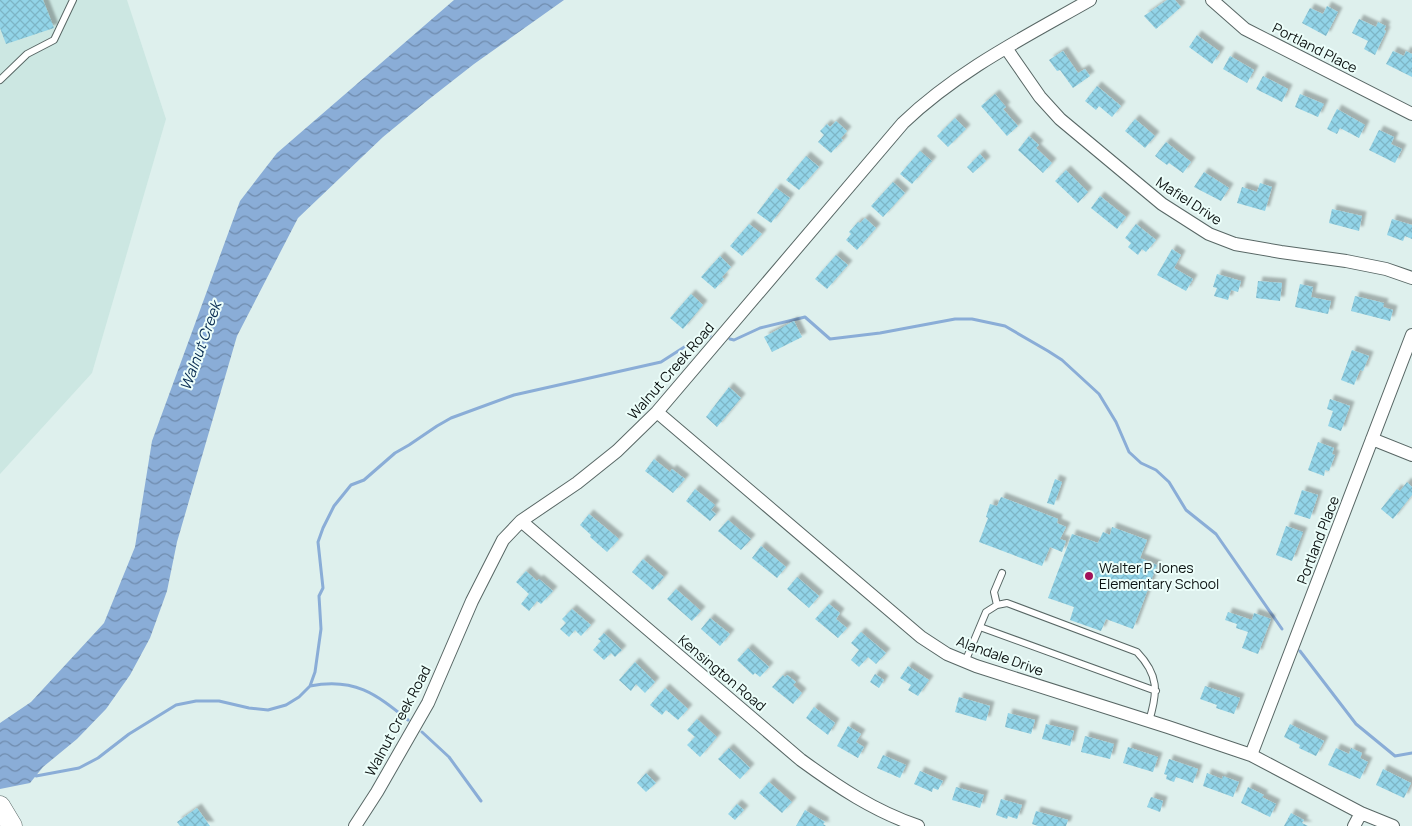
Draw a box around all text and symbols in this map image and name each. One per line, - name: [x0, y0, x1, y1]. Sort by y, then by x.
- street label: Portland Place: [1269, 18, 1361, 77]
- street label: Mafiel Drive: [1153, 172, 1226, 229]
- water label: Walnut Creek: [175, 296, 227, 393]
- street label: Walnut Creek Road: [623, 318, 718, 423]
- street label: Portland Place: [1292, 493, 1343, 587]
- place label: Walter P Jones Elementary School: [1099, 558, 1219, 593]
- marker: Walter P Jones Elementary School: [1083, 570, 1095, 582]
- street label: Kensington Road: [674, 630, 770, 715]
- street label: Alandale Drive: [954, 631, 1046, 680]
- street label: Walnut Creek Road: [360, 662, 435, 779]

